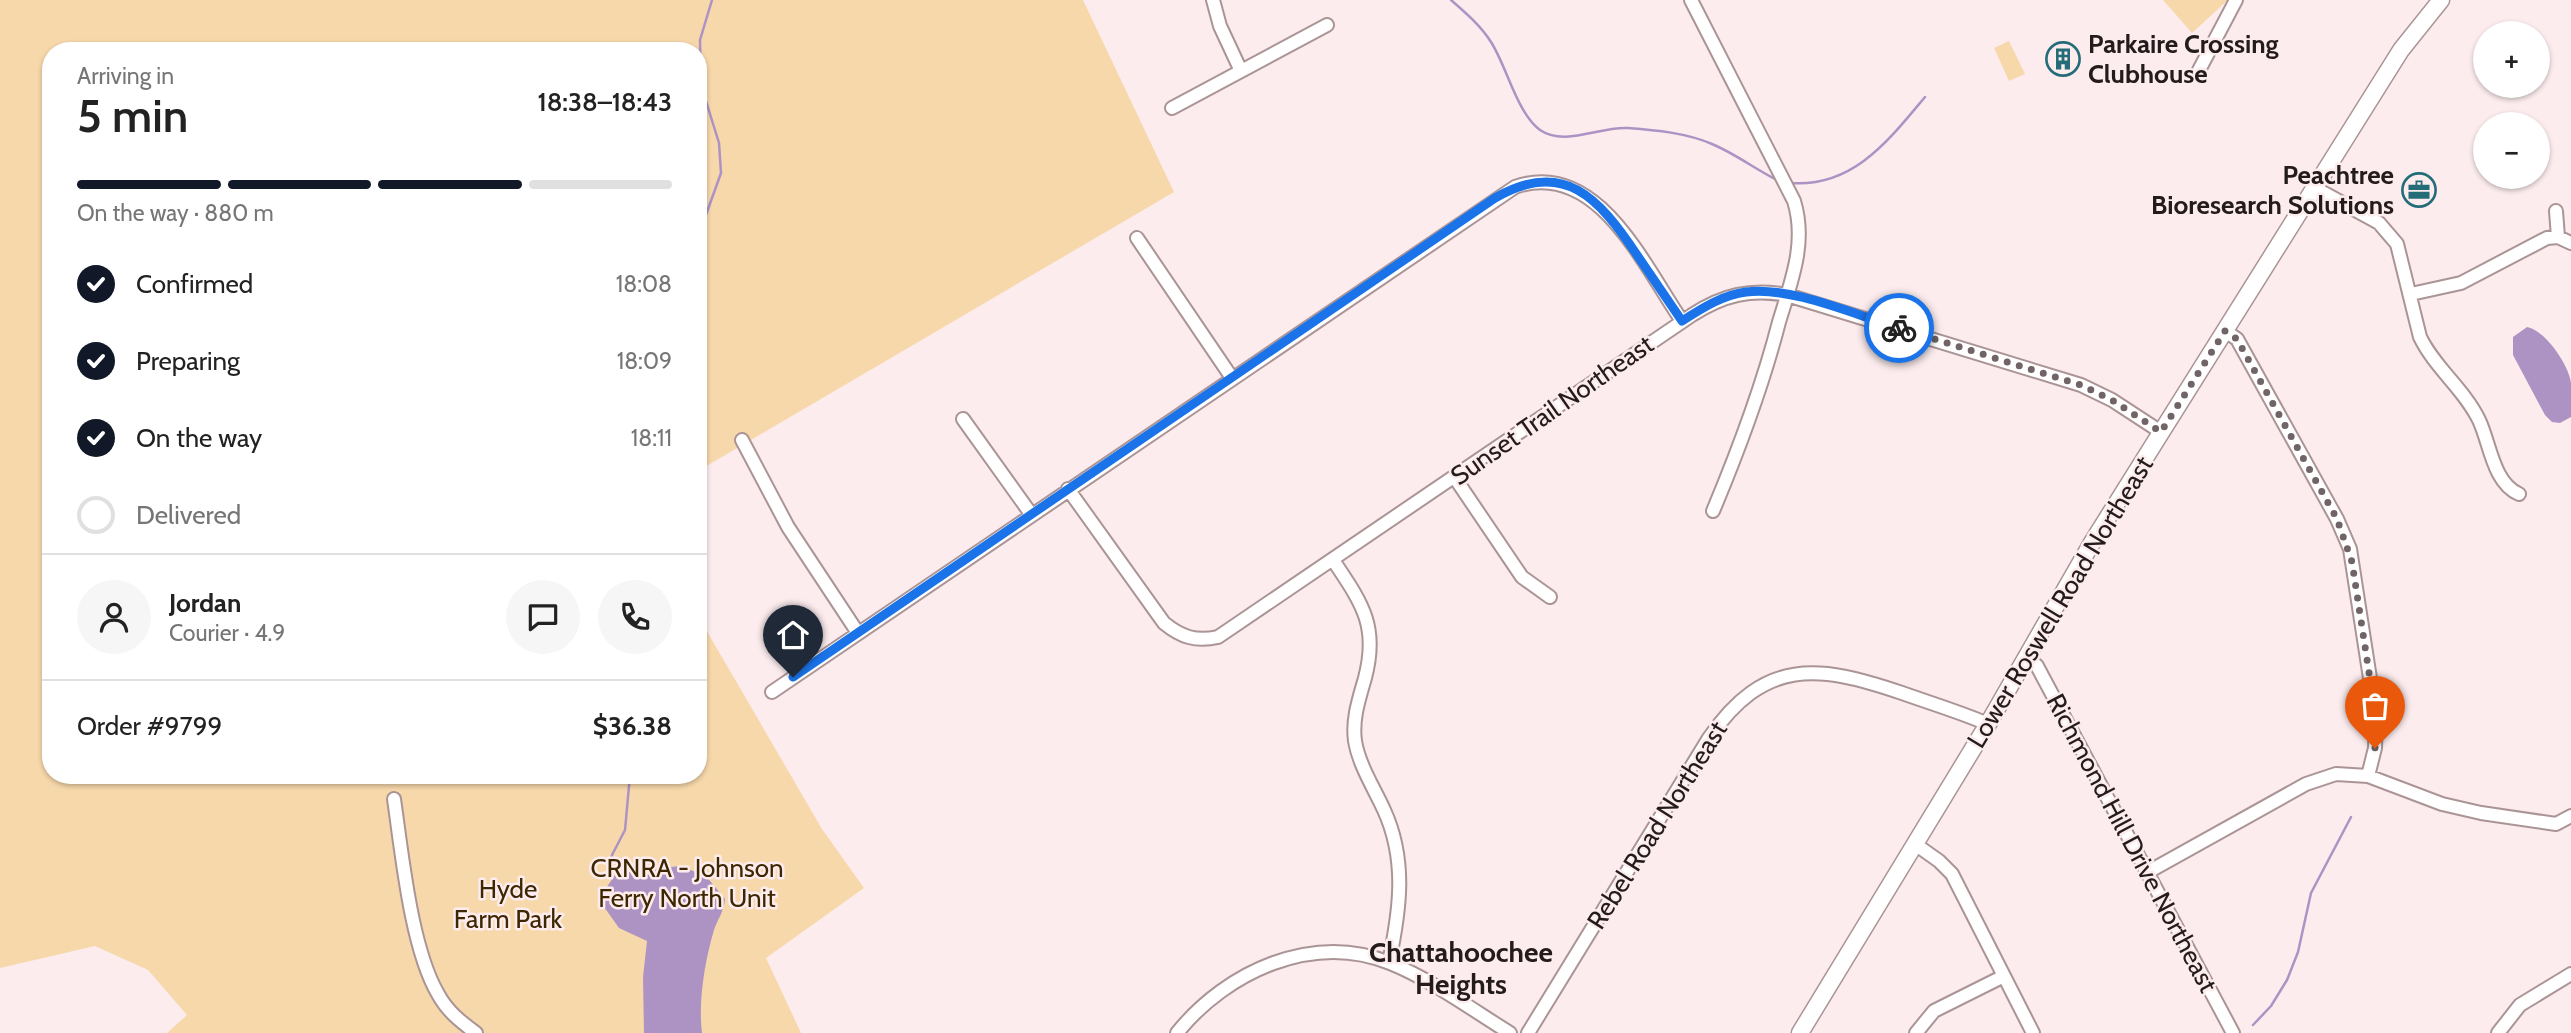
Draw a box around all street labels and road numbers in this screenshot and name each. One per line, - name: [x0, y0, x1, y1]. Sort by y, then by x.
- street label: Sunset Trail Northeast: [1444, 328, 1660, 492]
- street label: Lower Roswell Road Northeast: [1960, 450, 2160, 754]
- street label: Richmond Hill Drive Northeast: [2040, 688, 2224, 998]
- street label: Rebel Road Northeast: [1580, 715, 1734, 935]

